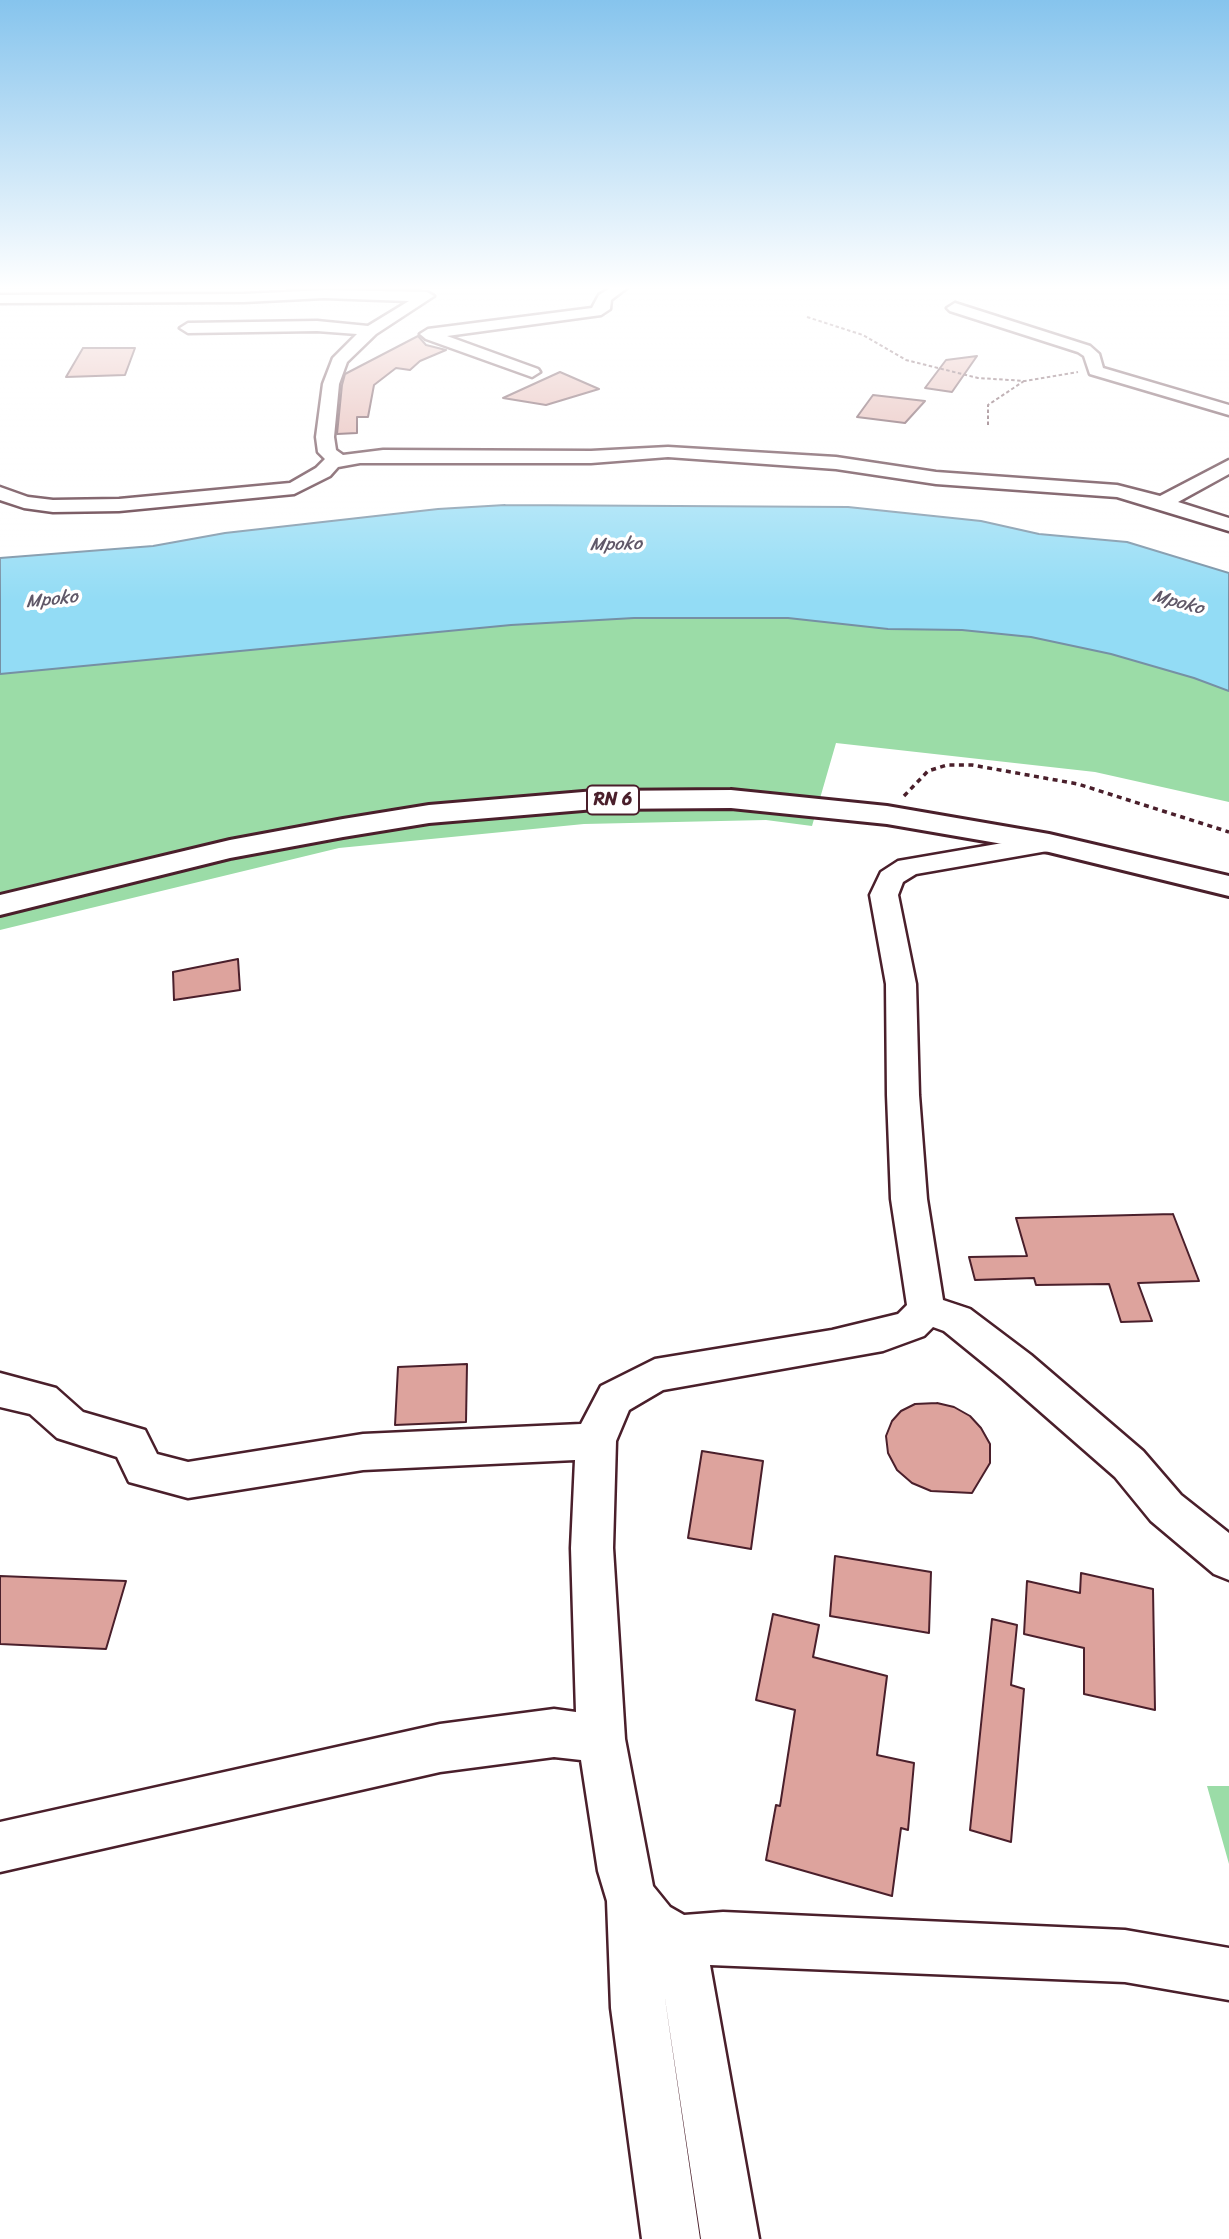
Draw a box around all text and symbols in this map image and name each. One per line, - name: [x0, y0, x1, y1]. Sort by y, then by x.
- water label: Mpoko: [590, 534, 642, 556]
- water label: Mpoko: [1150, 586, 1206, 620]
- water label: Mpoko: [25, 587, 79, 613]
- road number: RN 6: [587, 786, 639, 814]

